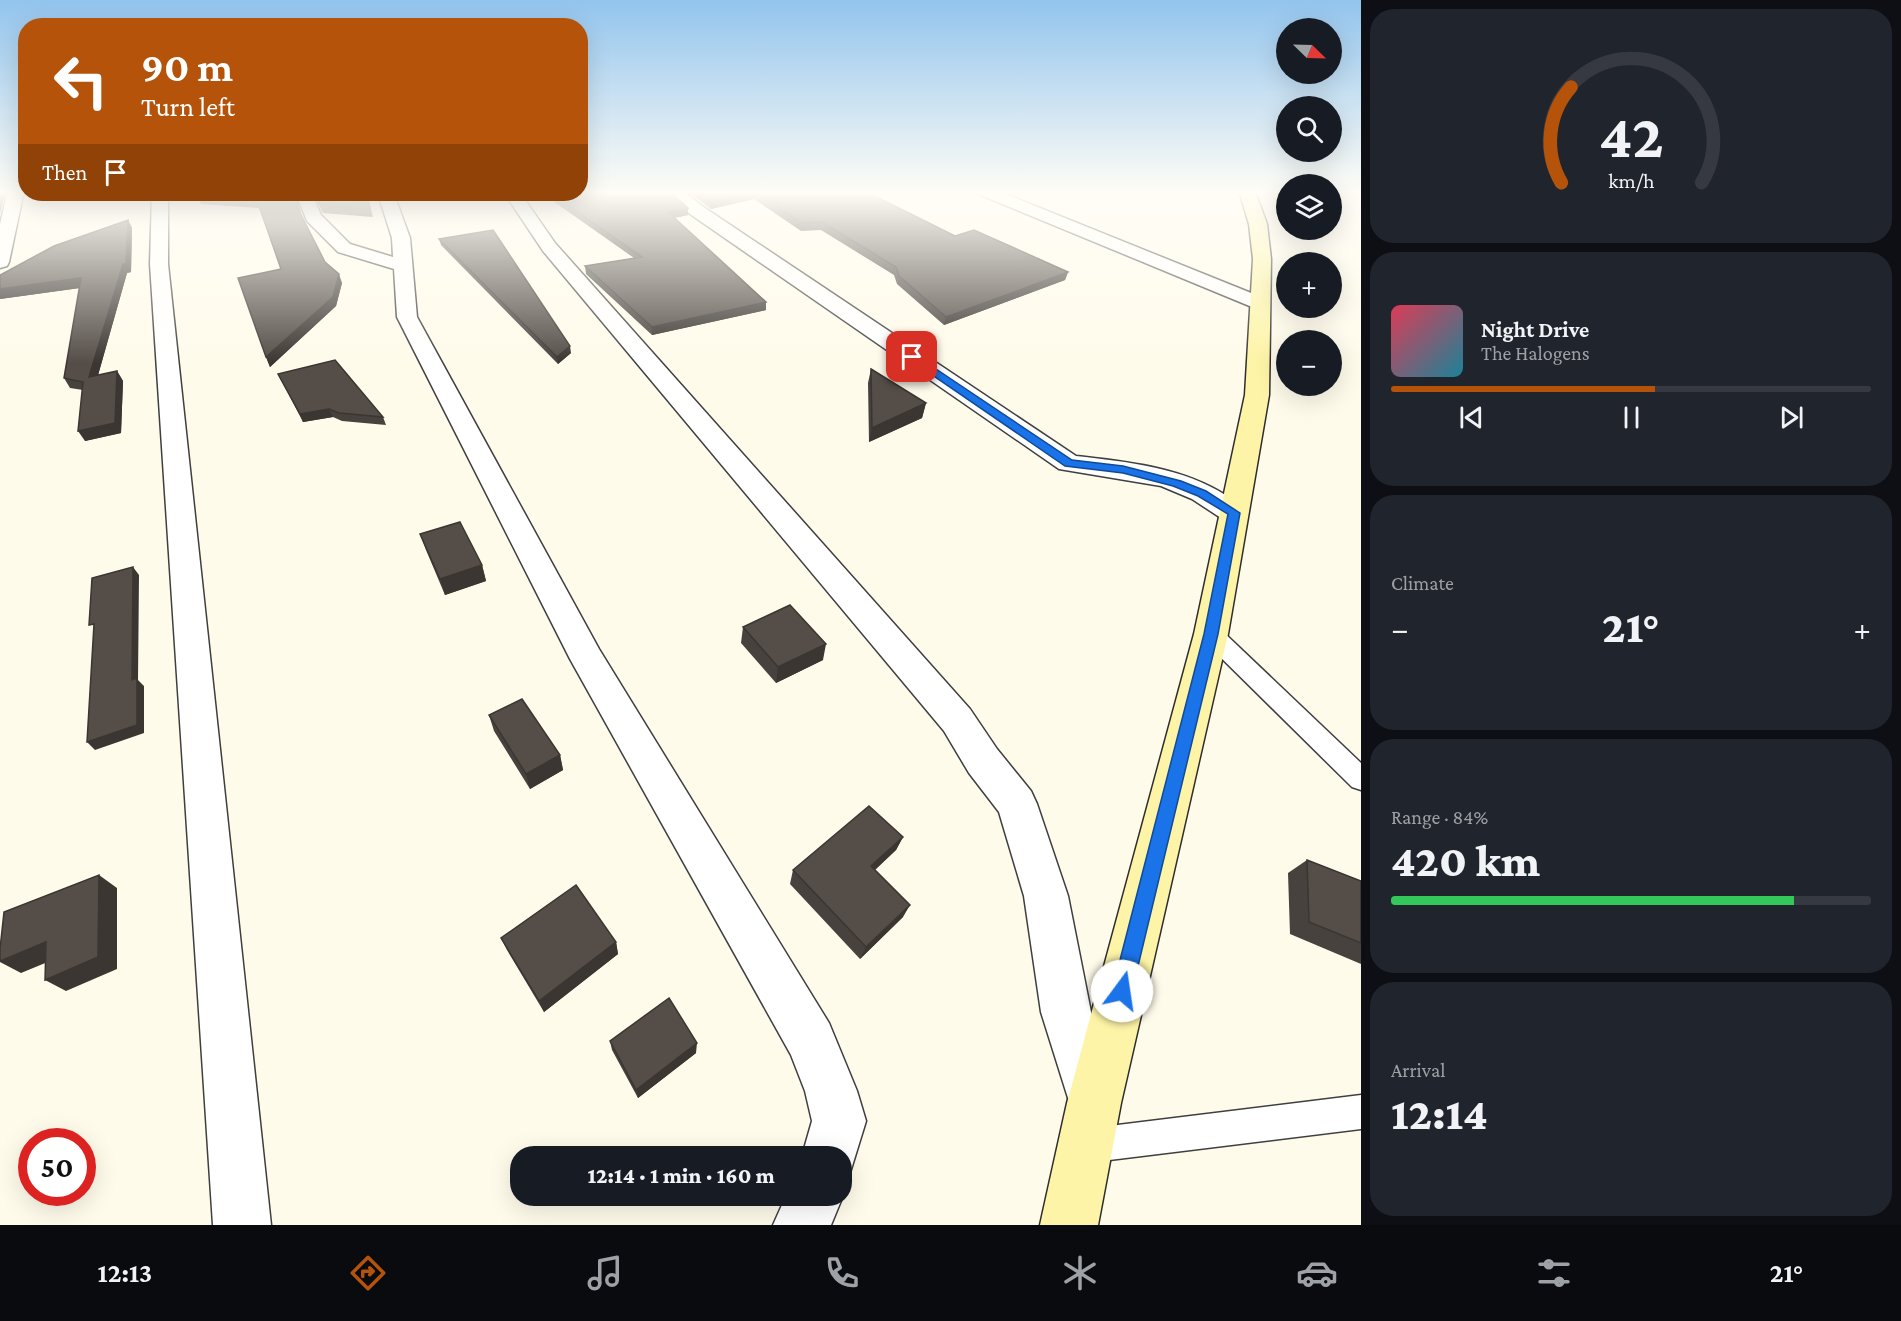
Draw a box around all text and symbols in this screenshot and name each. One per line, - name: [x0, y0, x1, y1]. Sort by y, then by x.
- north arrow: [1276, 18, 1342, 84]
- map controls: [1276, 18, 1342, 396]
- icon: left: [42, 42, 120, 120]
- text: 90 m: [141, 43, 233, 90]
- text: Turn left: [141, 92, 235, 122]
- button: search: [1276, 96, 1342, 162]
- text: 42: [1599, 101, 1663, 170]
- icon: arrive: [99, 156, 132, 189]
- text: Then: [42, 160, 87, 185]
- text: km/h: [1608, 169, 1655, 193]
- button: layers: [1276, 174, 1342, 240]
- button: +: [1276, 252, 1342, 318]
- text: Night Drive: [1481, 317, 1589, 342]
- button: −: [1276, 330, 1342, 396]
- pin: [886, 331, 937, 382]
- icon: arrive: [895, 340, 928, 373]
- text: The Halogens: [1481, 342, 1590, 364]
- icon: previous: [1455, 401, 1488, 434]
- icon: pause: [1615, 401, 1648, 434]
- icon: next: [1775, 401, 1808, 434]
- text: Climate: [1391, 572, 1454, 594]
- text: 21°: [1602, 602, 1660, 652]
- text: −: [1391, 610, 1408, 647]
- text: +: [1854, 610, 1871, 647]
- text: Range · 84%: [1391, 806, 1488, 828]
- text: 420 km: [1391, 836, 1540, 886]
- position arrow: [1090, 959, 1154, 1023]
- text: Arrival: [1391, 1059, 1445, 1081]
- text: 12:14: [1391, 1089, 1488, 1139]
- speed limit sign: 50: [18, 1128, 96, 1206]
- text: 12:14 · 1 min · 160 m: [587, 1163, 775, 1188]
- icon: directions: [347, 1252, 389, 1294]
- icon: music: [584, 1252, 626, 1294]
- icon: phone: [821, 1252, 863, 1294]
- icon: climate: [1059, 1252, 1101, 1294]
- icon: car: [1296, 1252, 1338, 1294]
- icon: filters: [1533, 1252, 1575, 1294]
- text: 12:13: [98, 1258, 152, 1288]
- text: 21°: [1770, 1258, 1803, 1288]

